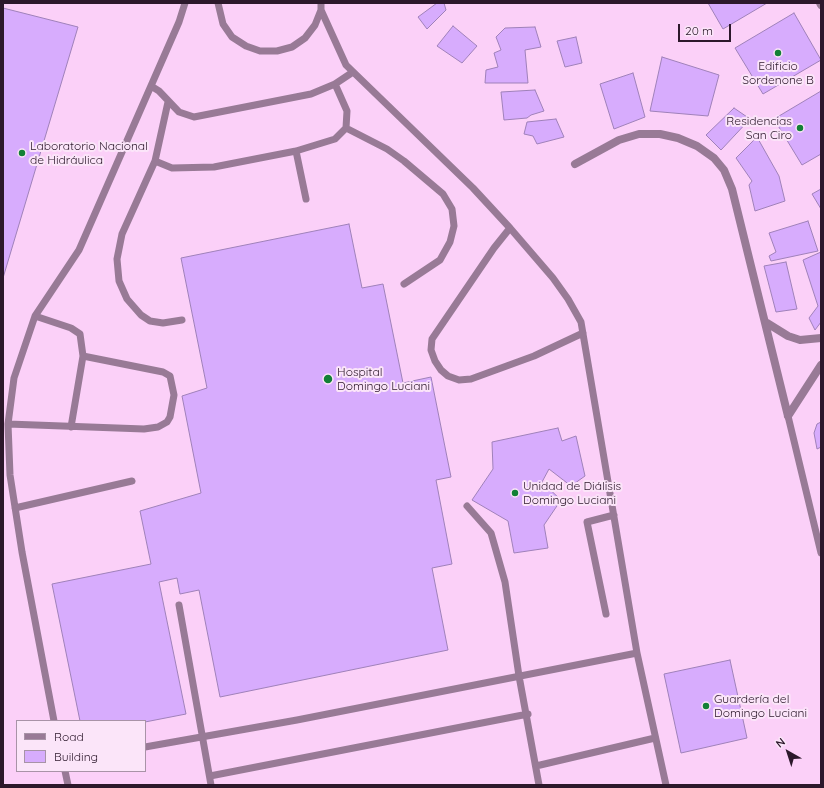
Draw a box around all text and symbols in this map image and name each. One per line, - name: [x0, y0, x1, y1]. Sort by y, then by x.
- scale bar: [680, 16, 733, 42]
- text: 20 m: [685, 23, 713, 38]
- marker: Edificio Sordenone B: [773, 48, 783, 58]
- place label: Edificio Sordenone B: [742, 59, 814, 87]
- place label: Residencias San Ciro: [726, 114, 792, 142]
- marker: Residencias San Ciro: [795, 123, 805, 133]
- place label: Laboratorio Nacional de Hidráulica: [30, 139, 148, 167]
- marker: Laboratorio Nacional de Hidráulica: [17, 148, 27, 158]
- place label: Hospital Domingo Luciani: [337, 365, 430, 393]
- marker: Hospital Domingo Luciani: [322, 373, 334, 385]
- place label: Unidad de Diálisis Domingo Luciani: [523, 479, 621, 507]
- marker: Unidad de Diálisis Domingo Luciani: [510, 488, 520, 498]
- place label: Guardería del Domingo Luciani: [714, 692, 807, 720]
- marker: Guardería del Domingo Luciani: [701, 701, 711, 711]
- legend: [16, 720, 146, 772]
- text: Road: [54, 729, 84, 744]
- north arrow: [768, 732, 808, 772]
- text: N: [773, 735, 788, 751]
- text: Building: [54, 749, 98, 764]

